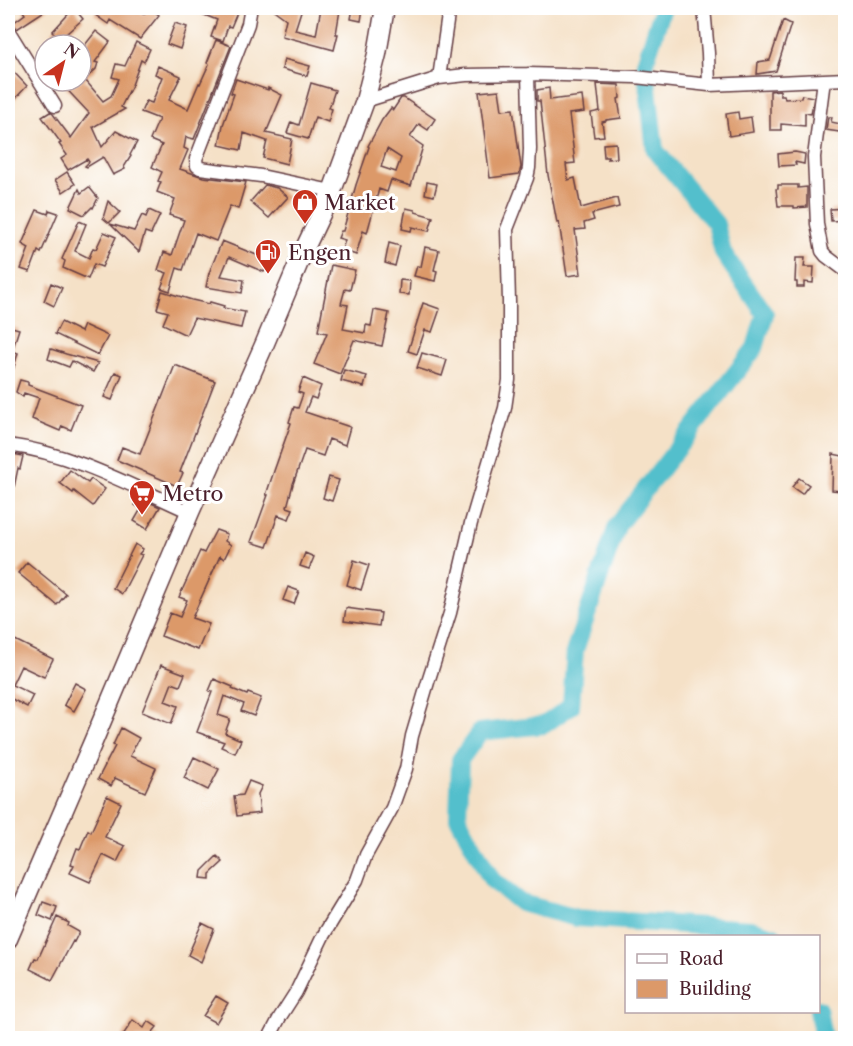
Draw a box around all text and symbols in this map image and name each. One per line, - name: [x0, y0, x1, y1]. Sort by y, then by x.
- north arrow: [33, 33, 93, 93]
- text: N: [60, 39, 83, 63]
- shop icon: Market: [290, 187, 320, 225]
- place label: Market: [324, 190, 396, 215]
- fuel station icon: Engen: [253, 237, 283, 275]
- place label: Engen: [288, 240, 352, 265]
- supermarket icon: Metro: [127, 478, 157, 516]
- place label: Metro: [162, 481, 223, 506]
- legend: [625, 935, 820, 1013]
- text: Road: [679, 948, 724, 970]
- text: Building: [679, 978, 751, 1000]

